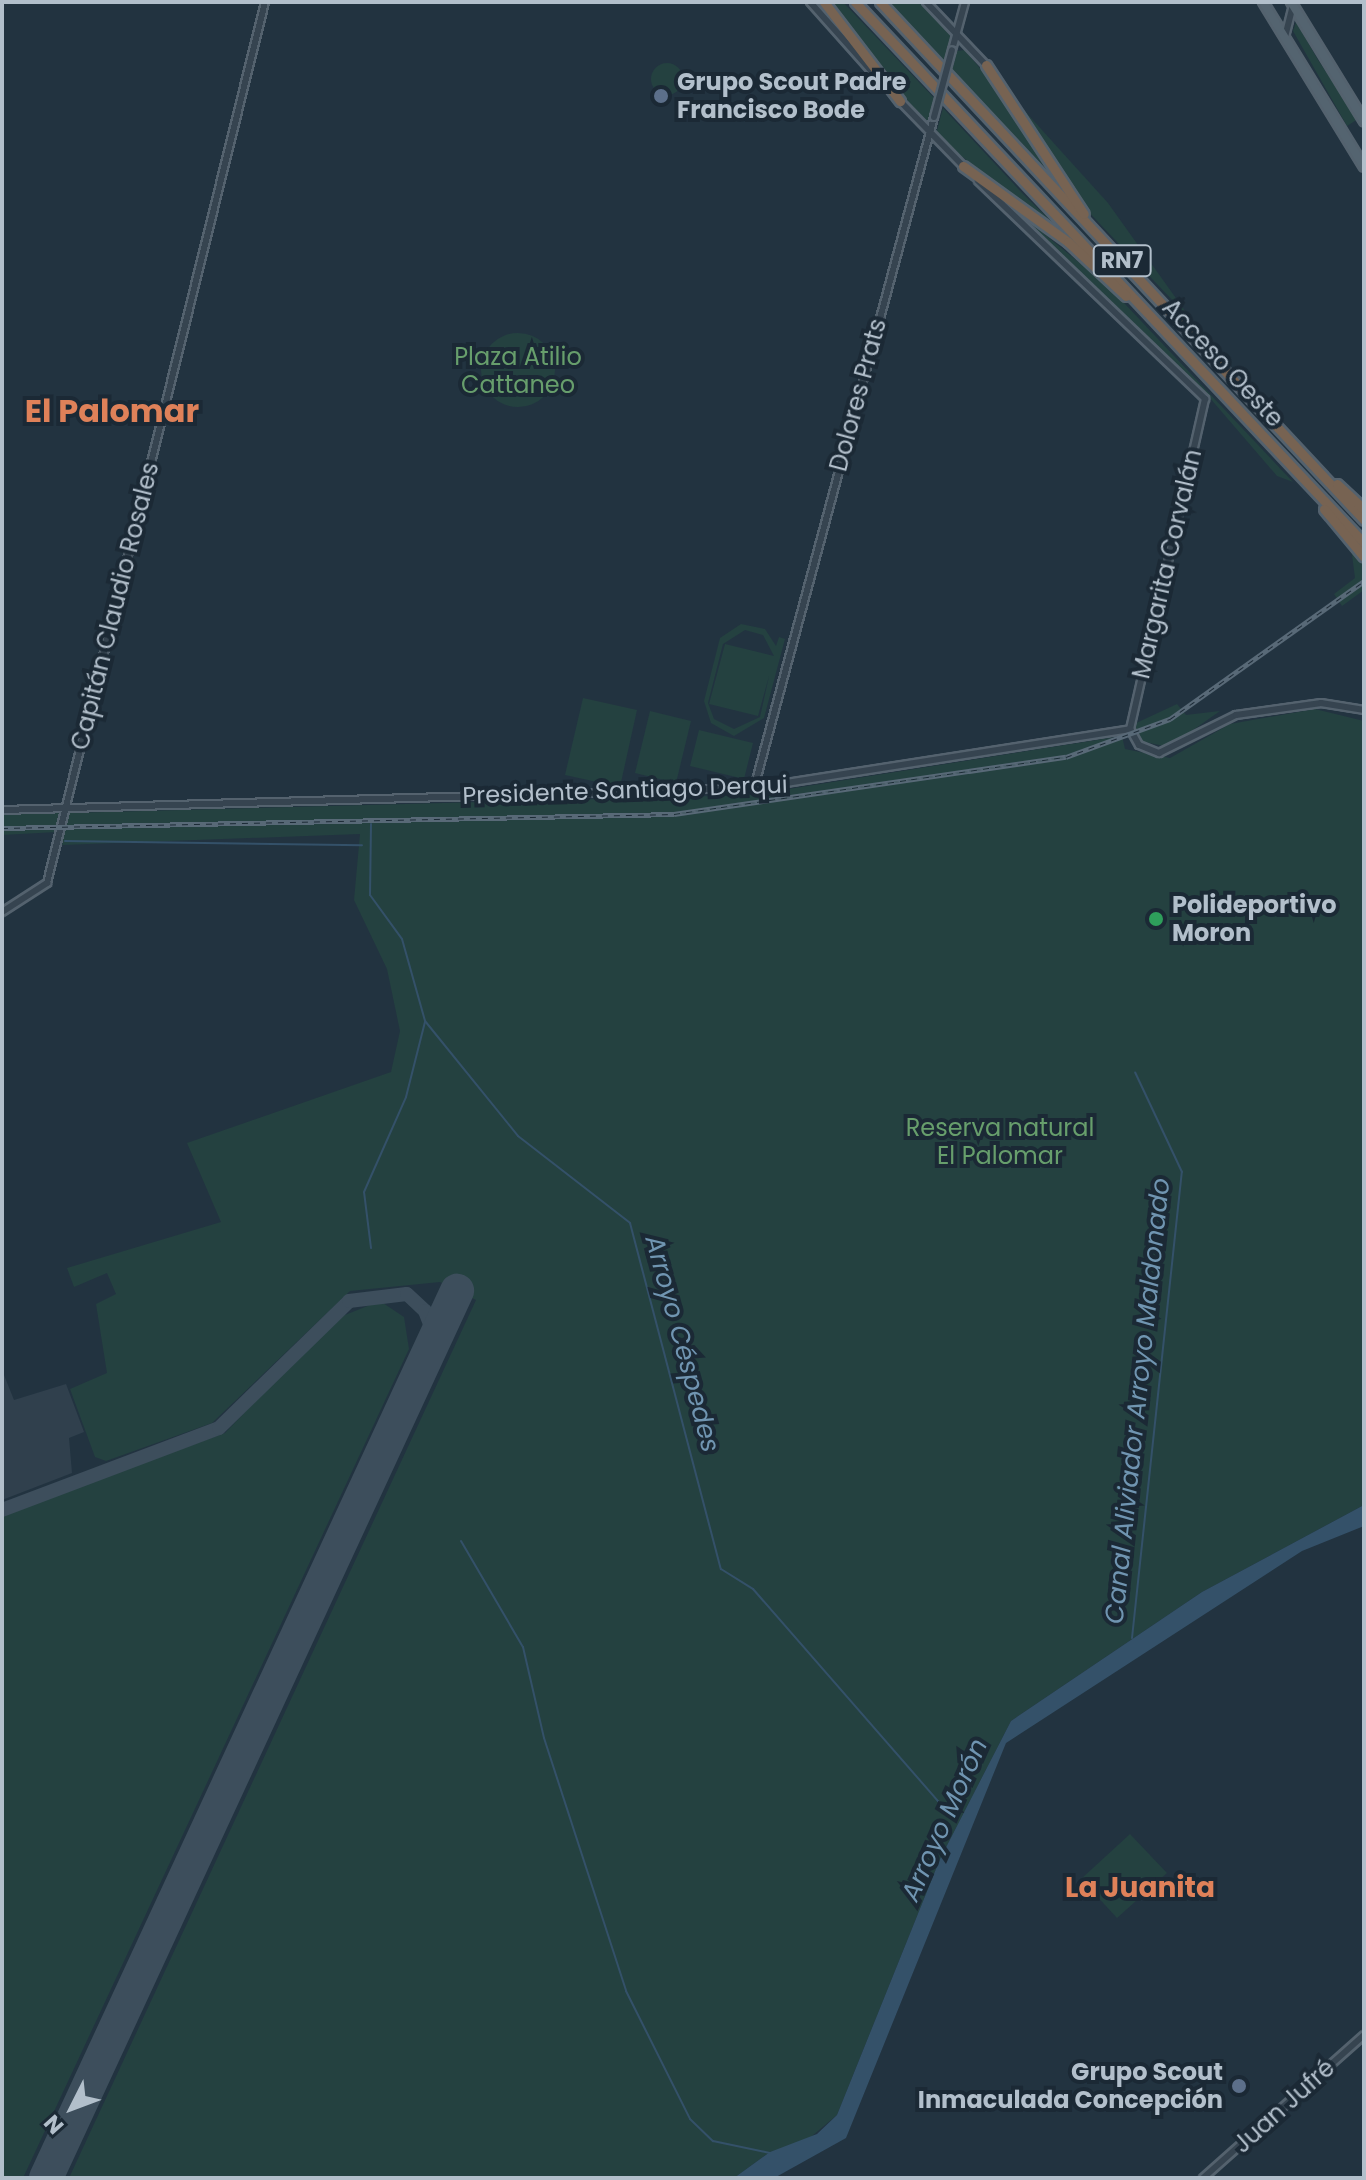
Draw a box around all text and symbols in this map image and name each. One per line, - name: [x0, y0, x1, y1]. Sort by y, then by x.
- place label: Grupo Scout Padre Francisco Bode: [677, 68, 907, 124]
- marker: Grupo Scout Padre Francisco Bode: [652, 87, 670, 105]
- road number: RN7: [1092, 243, 1152, 279]
- street label: Acceso Oeste: [1156, 293, 1290, 433]
- street label: Dolores Prats: [824, 316, 892, 474]
- park label: Plaza Atilio Cattaneo: [454, 343, 582, 399]
- district label: El Palomar: [25, 392, 199, 430]
- street label: Margarita Corvalán: [1127, 447, 1207, 681]
- street label: Capitán Claudio Rosales: [65, 459, 165, 753]
- street label: Presidente Santiago Derqui: [462, 770, 788, 810]
- place label: Polideportivo Moron: [1172, 891, 1336, 947]
- marker: Polideportivo Moron: [1147, 910, 1165, 928]
- park label: Reserva natural El Palomar: [906, 1114, 1094, 1170]
- water label: Canal Aliviador Arroyo Maldonado: [1099, 1177, 1177, 1625]
- water label: Arroyo Céspedes: [638, 1232, 726, 1456]
- water label: Arroyo Morón: [895, 1734, 995, 1906]
- district label: La Juanita: [1065, 1871, 1215, 1905]
- street label: Juan Jufré: [1228, 2053, 1340, 2159]
- place label: Grupo Scout Inmaculada Concepción: [918, 2058, 1223, 2114]
- north arrow: [32, 2068, 112, 2148]
- marker: Grupo Scout Inmaculada Concepción: [1230, 2077, 1248, 2095]
- text: N: [37, 2108, 71, 2141]

